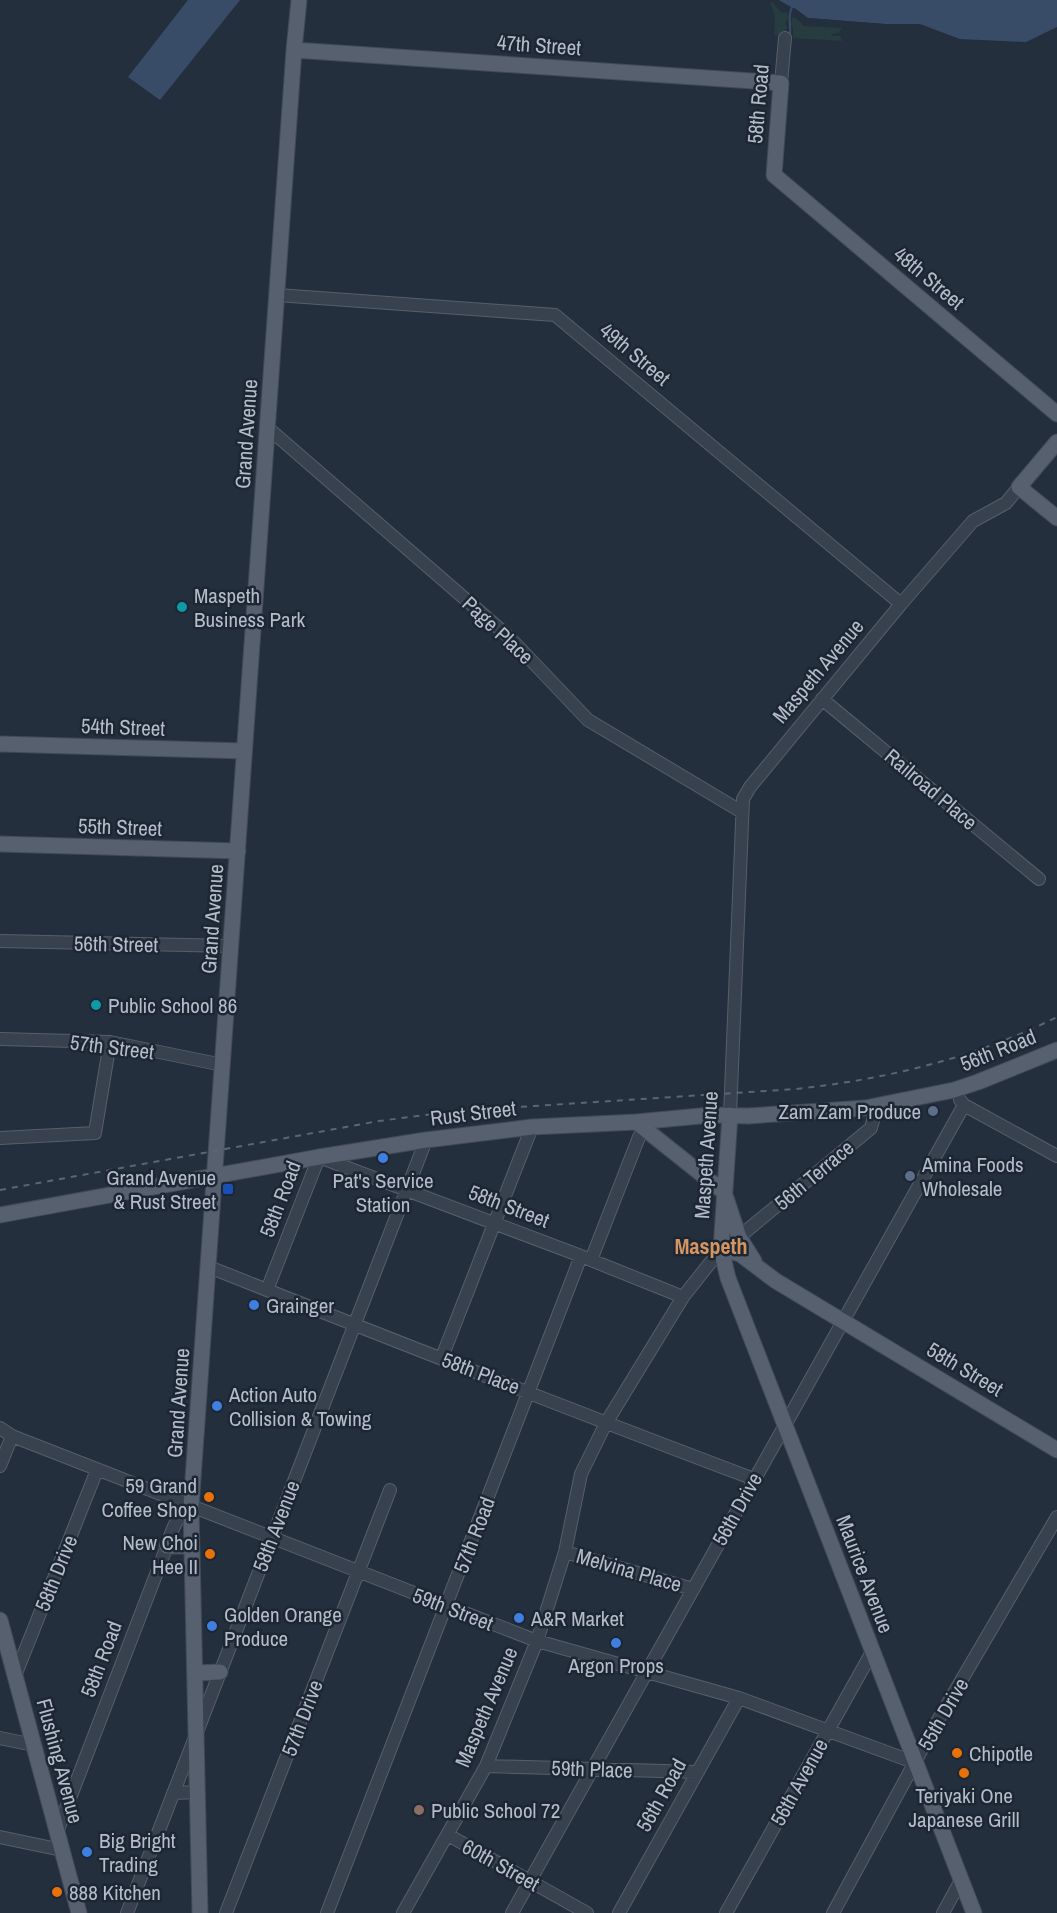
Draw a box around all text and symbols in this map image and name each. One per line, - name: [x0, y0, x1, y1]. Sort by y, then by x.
- street label: 47th Street: [496, 28, 582, 62]
- street label: 58th Road: [740, 63, 776, 145]
- street label: 48th Street: [887, 240, 971, 316]
- street label: 49th Street: [593, 316, 677, 392]
- street label: Grand Avenue: [228, 378, 264, 490]
- place label: Maspeth Business Park: [194, 581, 305, 634]
- street label: Page Place: [456, 589, 540, 671]
- marker: Maspeth Business Park: [175, 600, 189, 614]
- street label: Maspeth Avenue: [766, 613, 870, 729]
- street label: 54th Street: [80, 711, 166, 743]
- street label: Railroad Place: [878, 742, 984, 836]
- street label: 55th Street: [77, 811, 163, 843]
- street label: Grand Avenue: [194, 863, 230, 975]
- street label: 56th Street: [74, 929, 159, 959]
- place label: Public School 86: [108, 991, 237, 1020]
- marker: Public School 86: [89, 998, 103, 1012]
- street label: 56th Road: [956, 1022, 1040, 1078]
- street label: 57th Street: [68, 1027, 156, 1067]
- street label: Maspeth Avenue: [687, 1090, 725, 1220]
- street label: Rust Street: [428, 1093, 518, 1133]
- place label: Zam Zam Produce: [778, 1097, 921, 1126]
- marker: Zam Zam Produce: [926, 1104, 940, 1118]
- street label: 56th Terrace: [768, 1133, 860, 1217]
- place label: Amina Foods Wholesale: [921, 1150, 1024, 1203]
- marker: Pat's Service Station: [376, 1151, 390, 1165]
- street label: 58th Road: [252, 1157, 308, 1241]
- place label: Grand Avenue & Rust Street: [106, 1163, 216, 1216]
- place label: Pat's Service Station: [333, 1166, 433, 1219]
- marker: Amina Foods Wholesale: [903, 1169, 917, 1183]
- street label: 58th Street: [464, 1177, 554, 1235]
- marker: Grand Avenue & Rust Street: [221, 1182, 235, 1196]
- district label: Maspeth: [674, 1231, 748, 1261]
- place label: Grainger: [266, 1291, 334, 1320]
- marker: Grainger: [247, 1298, 261, 1312]
- street label: 58th Street: [921, 1335, 1009, 1403]
- street label: 58th Place: [438, 1345, 524, 1401]
- street label: Grand Avenue: [160, 1347, 196, 1459]
- place label: Action Auto Collision & Towing: [228, 1380, 372, 1433]
- marker: Action Auto Collision & Towing: [210, 1399, 224, 1413]
- street label: 56th Drive: [705, 1467, 769, 1551]
- place label: 59 Grand Coffee Shop: [102, 1471, 197, 1524]
- street label: 58th Avenue: [245, 1476, 307, 1576]
- marker: 59 Grand Coffee Shop: [202, 1490, 216, 1504]
- street label: 57th Road: [446, 1493, 502, 1577]
- street label: Maurice Avenue: [829, 1511, 901, 1637]
- place label: New Choi Hee II: [122, 1528, 198, 1581]
- street label: 58th Drive: [28, 1531, 84, 1615]
- street label: Melvina Place: [573, 1541, 685, 1599]
- marker: New Choi Hee II: [203, 1547, 217, 1561]
- street label: 59th Street: [408, 1580, 498, 1638]
- place label: Golden Orange Produce: [224, 1600, 342, 1653]
- place label: A&R Market: [530, 1604, 624, 1633]
- marker: A&R Market: [512, 1611, 526, 1625]
- street label: 58th Road: [73, 1617, 129, 1701]
- marker: Golden Orange Produce: [205, 1619, 219, 1633]
- marker: Argon Props: [609, 1636, 623, 1650]
- street label: Maspeth Avenue: [448, 1642, 524, 1772]
- place label: Argon Props: [567, 1651, 664, 1680]
- street label: 55th Drive: [911, 1672, 975, 1756]
- street label: 57th Drive: [274, 1676, 330, 1760]
- street label: Flushing Avenue: [29, 1695, 91, 1827]
- street label: 56th Avenue: [763, 1733, 835, 1831]
- place label: Chipotle: [969, 1739, 1033, 1768]
- marker: Chipotle: [950, 1746, 964, 1760]
- street label: 59th Place: [551, 1753, 633, 1785]
- street label: 56th Road: [629, 1753, 693, 1837]
- marker: Teriyaki One Japanese Grill: [957, 1766, 971, 1780]
- place label: Teriyaki One Japanese Grill: [908, 1781, 1020, 1834]
- place label: Public School 72: [431, 1796, 560, 1825]
- marker: Public School 72: [412, 1803, 426, 1817]
- place label: Big Bright Trading: [99, 1826, 176, 1879]
- street label: 60th Street: [457, 1832, 545, 1898]
- marker: Big Bright Trading: [80, 1845, 94, 1859]
- place label: 888 Kitchen: [69, 1878, 161, 1907]
- marker: 888 Kitchen: [50, 1885, 64, 1899]

